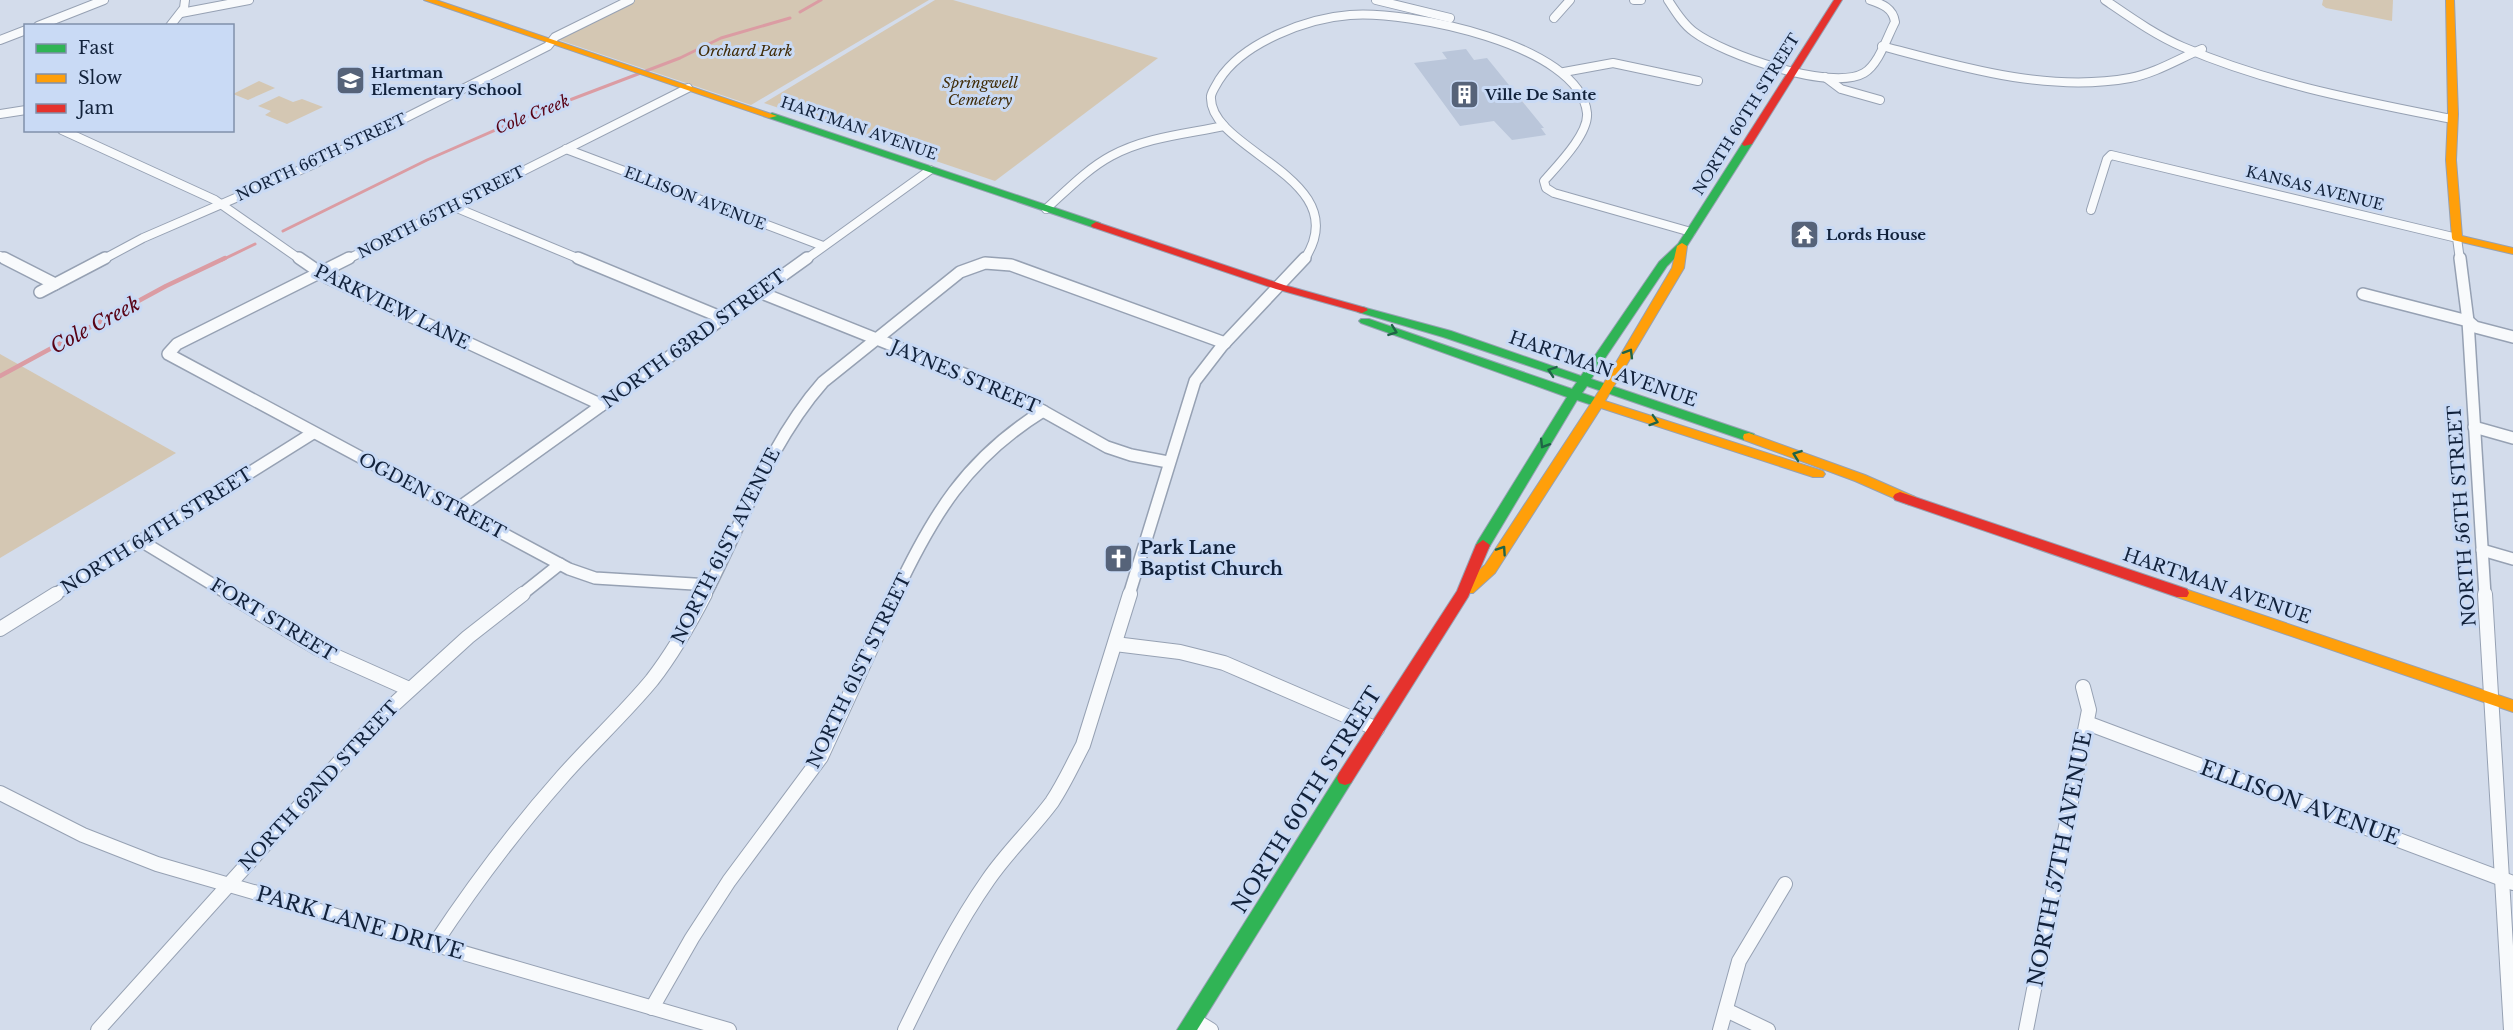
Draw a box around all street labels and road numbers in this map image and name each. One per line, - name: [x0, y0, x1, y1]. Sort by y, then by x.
- street label: NORTH 60TH STREET: [1688, 30, 1804, 198]
- street label: HARTMAN AVENUE: [778, 92, 940, 164]
- street label: NORTH 66TH STREET: [233, 109, 409, 205]
- street label: NORTH 65TH STREET: [354, 162, 528, 262]
- street label: ELLISON AVENUE: [621, 162, 769, 234]
- street label: KANSAS AVENUE: [2244, 162, 2386, 214]
- street label: PARKVIEW LANE: [311, 260, 473, 354]
- street label: NORTH 63RD STREET: [598, 265, 790, 413]
- street label: HARTMAN AVENUE: [1506, 326, 1700, 412]
- street label: JAYNES STREET: [885, 335, 1043, 419]
- street label: NORTH 56TH STREET: [2443, 404, 2481, 627]
- street label: NORTH 61ST AVENUE: [667, 444, 785, 648]
- street label: OGDEN STREET: [355, 448, 510, 544]
- street label: NORTH 64TH STREET: [57, 463, 257, 599]
- street label: HARTMAN AVENUE: [2120, 543, 2314, 629]
- street label: NORTH 61ST STREET: [802, 570, 916, 772]
- street label: FORT STREET: [206, 574, 340, 666]
- street label: NORTH 60TH STREET: [1227, 682, 1387, 918]
- street label: NORTH 62ND STREET: [235, 696, 404, 875]
- street label: NORTH 57TH AVENUE: [2022, 729, 2098, 989]
- street label: ELLISON AVENUE: [2197, 755, 2403, 851]
- street label: PARK LANE DRIVE: [253, 881, 467, 965]

